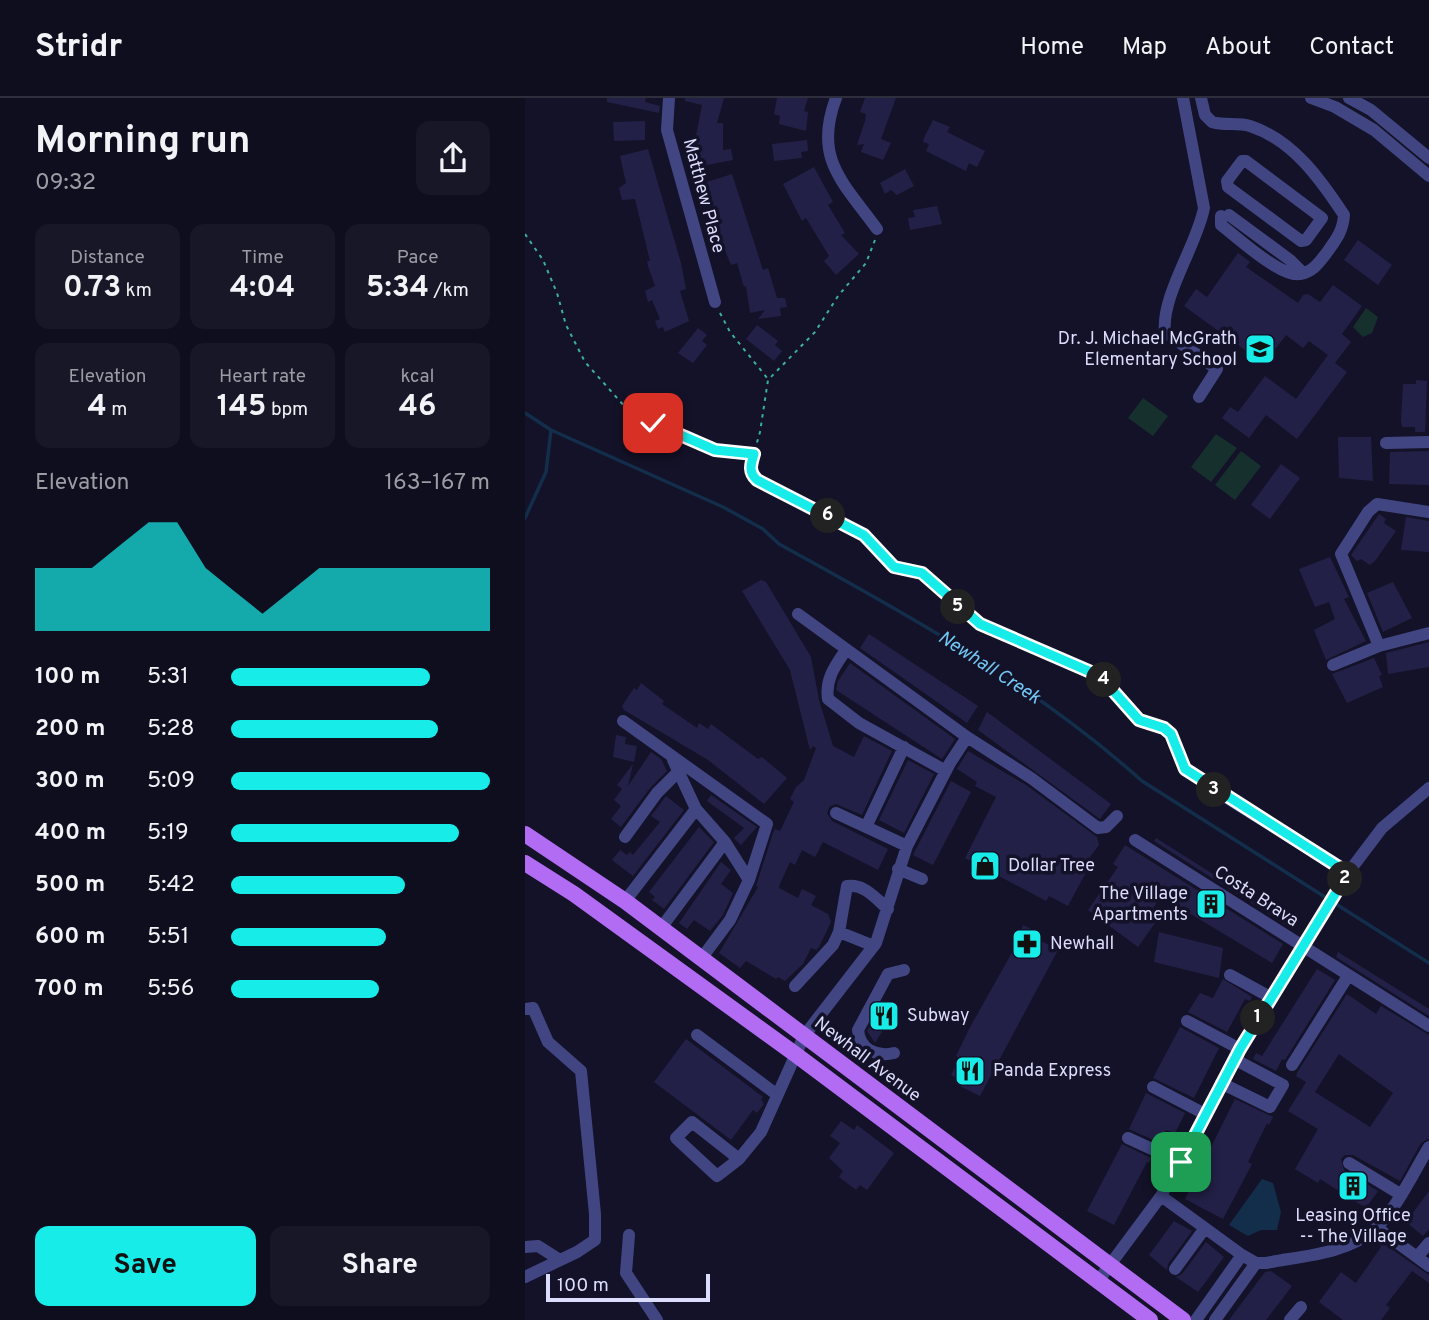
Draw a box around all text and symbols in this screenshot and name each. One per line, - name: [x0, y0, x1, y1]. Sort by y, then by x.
- text: Stridr: [35, 27, 122, 69]
- text: Home: [1020, 33, 1084, 63]
- text: Map: [1122, 33, 1167, 63]
- text: About: [1205, 33, 1271, 63]
- text: Contact: [1309, 33, 1394, 63]
- text: Morning run: [35, 118, 251, 167]
- button: share: [416, 121, 490, 195]
- street label: Matthew Place: [677, 136, 729, 256]
- text: 09:32: [35, 169, 96, 198]
- text: Distance: [70, 246, 145, 270]
- text: Time: [241, 246, 284, 270]
- text: Pace: [397, 246, 438, 270]
- text: 0.73: [63, 270, 121, 307]
- text: 4:04: [230, 270, 295, 307]
- text: 5:34: [366, 270, 429, 307]
- text: km: [121, 279, 152, 303]
- text: /km: [429, 279, 469, 303]
- place label: Dr. J. Michael McGrath Elementary School: [1058, 328, 1237, 372]
- school or university icon: Dr. J. Michael McGrath Elementary School: [1243, 332, 1277, 366]
- text: Elevation: [68, 365, 147, 389]
- text: Heart rate: [219, 365, 306, 389]
- text: kcal: [401, 365, 434, 389]
- text: 4: [88, 389, 107, 426]
- text: 145: [217, 389, 266, 426]
- text: 46: [399, 389, 436, 426]
- pin: [623, 393, 683, 453]
- text: m: [107, 398, 127, 422]
- text: bpm: [266, 398, 308, 422]
- icon: check: [634, 404, 672, 442]
- text: Elevation: [35, 469, 130, 498]
- text: 163–167 m: [384, 469, 490, 498]
- pin: 6: [811, 498, 845, 534]
- text: 6: [822, 503, 833, 527]
- pin: 5: [941, 589, 975, 624]
- text: 5: [952, 594, 963, 618]
- water label: Newhall Creek: [933, 626, 1045, 710]
- pin: 4: [1087, 662, 1121, 698]
- text: 100 m: [35, 663, 100, 692]
- text: 5:31: [147, 663, 189, 692]
- text: 4: [1097, 667, 1110, 691]
- text: 200 m: [35, 715, 105, 744]
- text: 5:28: [147, 715, 195, 744]
- text: 300 m: [35, 767, 105, 796]
- text: 5:09: [147, 767, 195, 796]
- pin: 3: [1197, 772, 1231, 808]
- text: 3: [1208, 777, 1219, 801]
- text: 400 m: [35, 819, 106, 848]
- text: 5:19: [147, 819, 189, 848]
- shop icon: Dollar Tree: [968, 849, 1002, 883]
- place label: Dollar Tree: [1008, 855, 1095, 878]
- street label: Costa Brava: [1209, 861, 1303, 933]
- pin: 2: [1327, 862, 1363, 896]
- text: 2: [1339, 866, 1350, 890]
- text: 500 m: [35, 871, 105, 900]
- text: 5:42: [147, 871, 195, 900]
- place label: The Village Apartments: [1092, 883, 1188, 927]
- building icon: The Village Apartments: [1194, 887, 1228, 921]
- text: 600 m: [35, 923, 105, 952]
- text: 5:51: [147, 923, 189, 952]
- pharmacy icon: Newhall: [1010, 927, 1044, 961]
- place label: Newhall: [1050, 933, 1114, 956]
- text: 700 m: [35, 975, 104, 1004]
- text: 5:56: [147, 975, 194, 1004]
- restaurant icon: Subway: [867, 999, 901, 1033]
- pin: 1: [1241, 1000, 1275, 1035]
- place label: Subway: [907, 1005, 970, 1028]
- text: 1: [1254, 1005, 1261, 1029]
- street label: Newhall Avenue: [809, 1012, 925, 1108]
- restaurant icon: Panda Express: [953, 1054, 987, 1088]
- place label: Panda Express: [993, 1060, 1111, 1083]
- pin: [1151, 1132, 1211, 1192]
- icon: arrive: [1162, 1143, 1200, 1181]
- building icon: Leasing Office -- The Village: [1336, 1169, 1370, 1203]
- place label: Leasing Office -- The Village: [1295, 1205, 1411, 1249]
- button: Save: [35, 1226, 256, 1306]
- button: Share: [270, 1226, 490, 1306]
- scale bar: [546, 1271, 711, 1303]
- text: 100 m: [557, 1274, 609, 1298]

